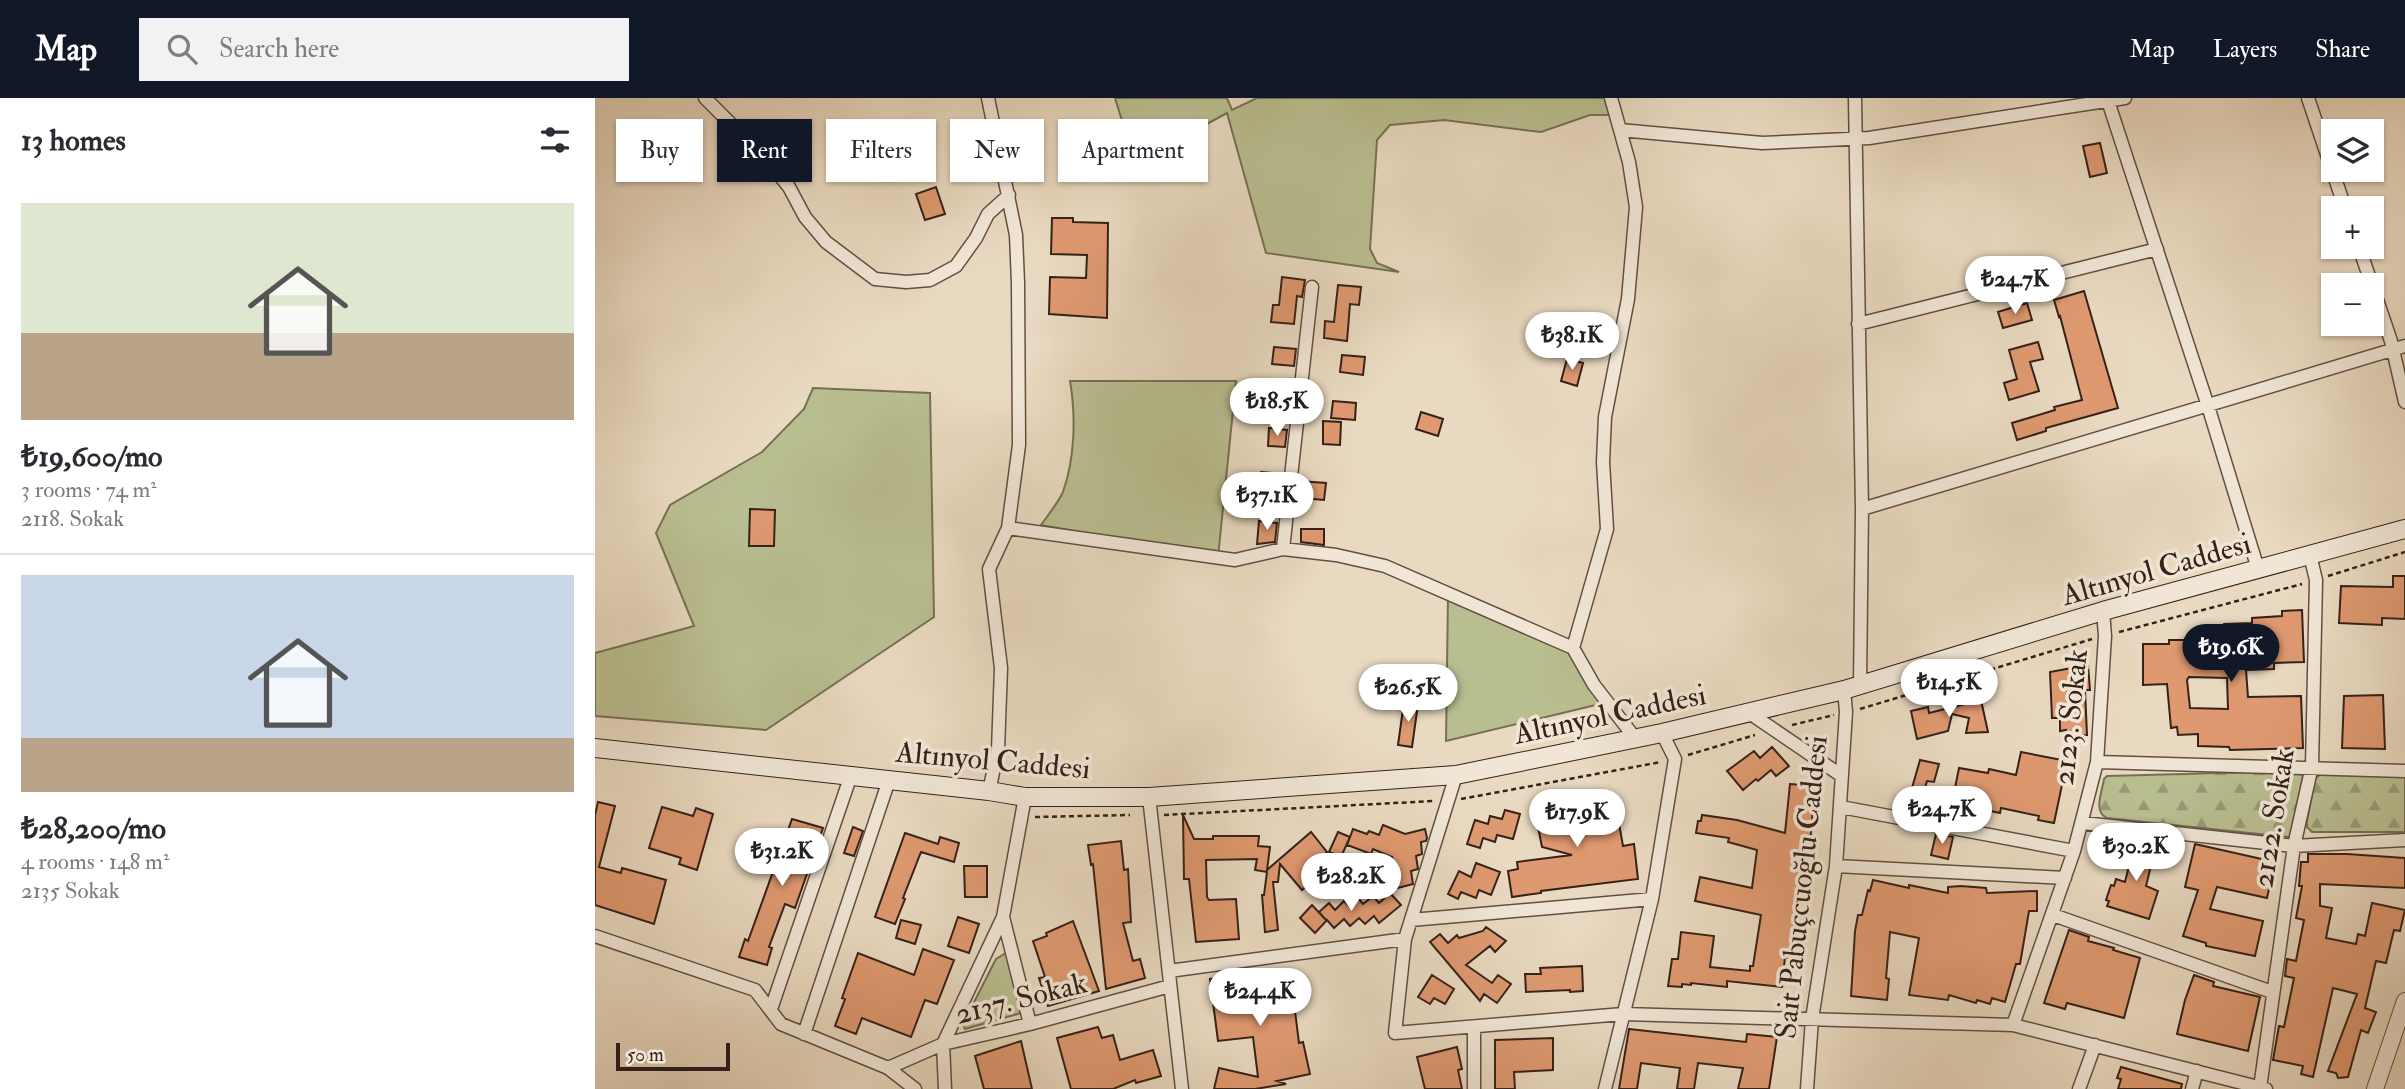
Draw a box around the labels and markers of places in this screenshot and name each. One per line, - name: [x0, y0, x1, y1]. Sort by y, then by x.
- pin: ₺24.7K: [1958, 256, 2072, 316]
- pin: ₺38.1K: [1515, 313, 1629, 372]
- pin: ₺18.5K: [1220, 378, 1334, 438]
- pin: ₺37.1K: [1210, 472, 1324, 532]
- pin: ₺19.6K: [2174, 624, 2288, 684]
- pin: ₺14.5K: [1892, 660, 2006, 719]
- pin: ₺26.5K: [1351, 664, 1465, 724]
- pin: ₺24.7K: [1885, 786, 1999, 846]
- pin: ₺17.9K: [1520, 790, 1634, 849]
- pin: ₺30.2K: [2079, 824, 2193, 883]
- pin: ₺31.2K: [725, 828, 839, 888]
- pin: ₺28.2K: [1294, 854, 1408, 913]
- pin: ₺24.4K: [1203, 968, 1317, 1028]

